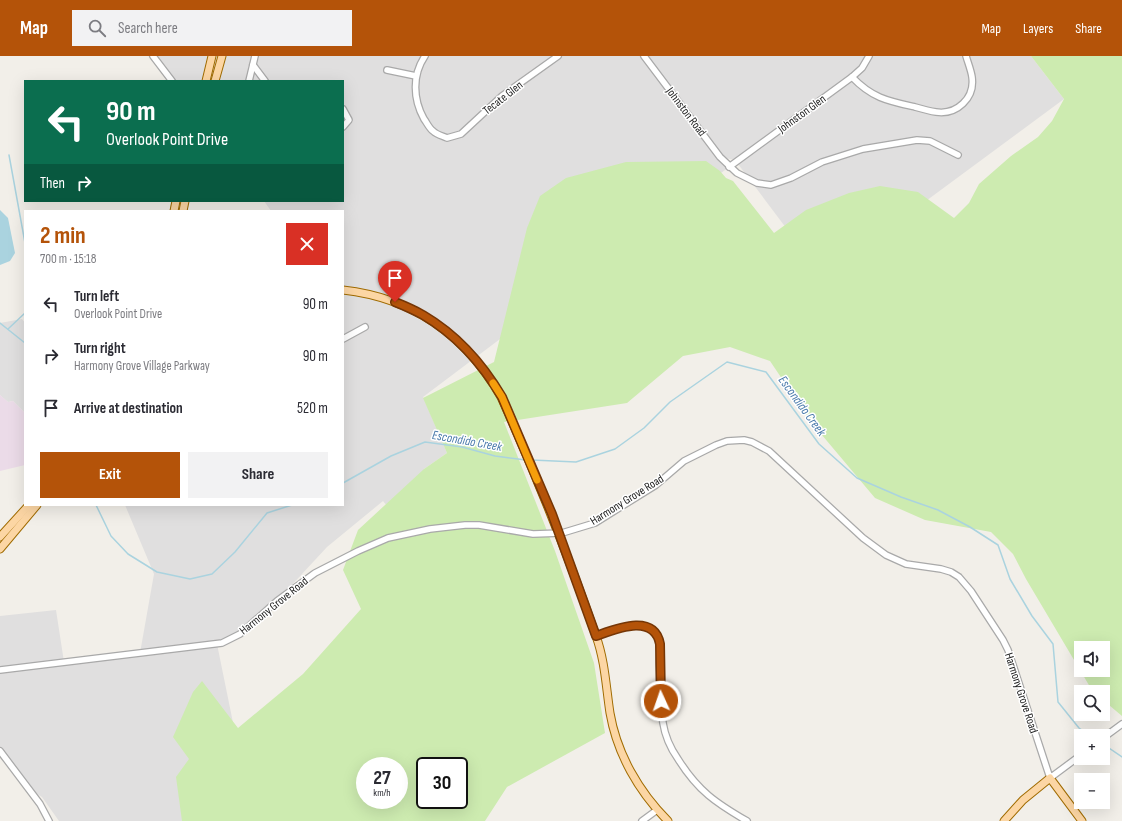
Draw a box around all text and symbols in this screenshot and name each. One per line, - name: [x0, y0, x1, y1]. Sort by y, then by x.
- search box: [72, 10, 352, 46]
- text: Map: [20, 17, 48, 40]
- icon: search: [86, 17, 108, 39]
- text: Search here: [118, 19, 178, 38]
- text: Map: [981, 20, 1001, 37]
- text: Layers: [1023, 20, 1053, 37]
- text: Share: [1075, 20, 1102, 37]
- street label: Tecate Glen: [480, 78, 526, 118]
- street label: Johnston Road: [662, 84, 709, 140]
- street label: Johnston Glen: [774, 92, 829, 137]
- text: 90 m: [106, 95, 156, 128]
- icon: left: [40, 96, 92, 148]
- text: Overlook Point Drive: [106, 129, 228, 150]
- icon: right: [73, 172, 95, 194]
- text: Then: [40, 174, 65, 193]
- text: 2 min: [40, 221, 86, 250]
- button: close: [286, 223, 328, 265]
- text: 700 m · 15:18: [40, 251, 96, 267]
- pin: [378, 261, 412, 302]
- icon: arrive: [384, 267, 406, 289]
- text: Turn left: [74, 287, 119, 306]
- icon: left: [40, 293, 62, 315]
- text: 90 m: [303, 295, 328, 314]
- text: Overlook Point Drive: [74, 306, 162, 322]
- text: Turn right: [74, 339, 126, 358]
- icon: right: [40, 345, 62, 367]
- text: 90 m: [303, 347, 328, 366]
- text: Harmony Grove Village Parkway: [74, 358, 210, 374]
- water label: Escondido Creek: [775, 373, 830, 440]
- icon: arrive: [40, 397, 62, 419]
- text: Arrive at destination: [74, 399, 183, 418]
- text: 520 m: [297, 399, 328, 418]
- water label: Escondido Creek: [431, 427, 504, 455]
- button: Exit: [40, 452, 180, 498]
- button: Share: [188, 452, 328, 498]
- street label: Harmony Grove Road: [587, 471, 667, 529]
- street label: Harmony Grove Road: [237, 574, 311, 638]
- map controls: [1074, 641, 1110, 809]
- button: sound: [1074, 641, 1110, 677]
- street label: Harmony Grove Road: [1001, 651, 1041, 735]
- position arrow: [640, 680, 682, 722]
- button: search: [1074, 685, 1110, 721]
- button: +: [1074, 729, 1110, 765]
- speed limit sign: 30: [416, 757, 468, 809]
- text: 27: [373, 766, 391, 790]
- button: −: [1074, 773, 1110, 809]
- text: km/h: [373, 787, 391, 799]

